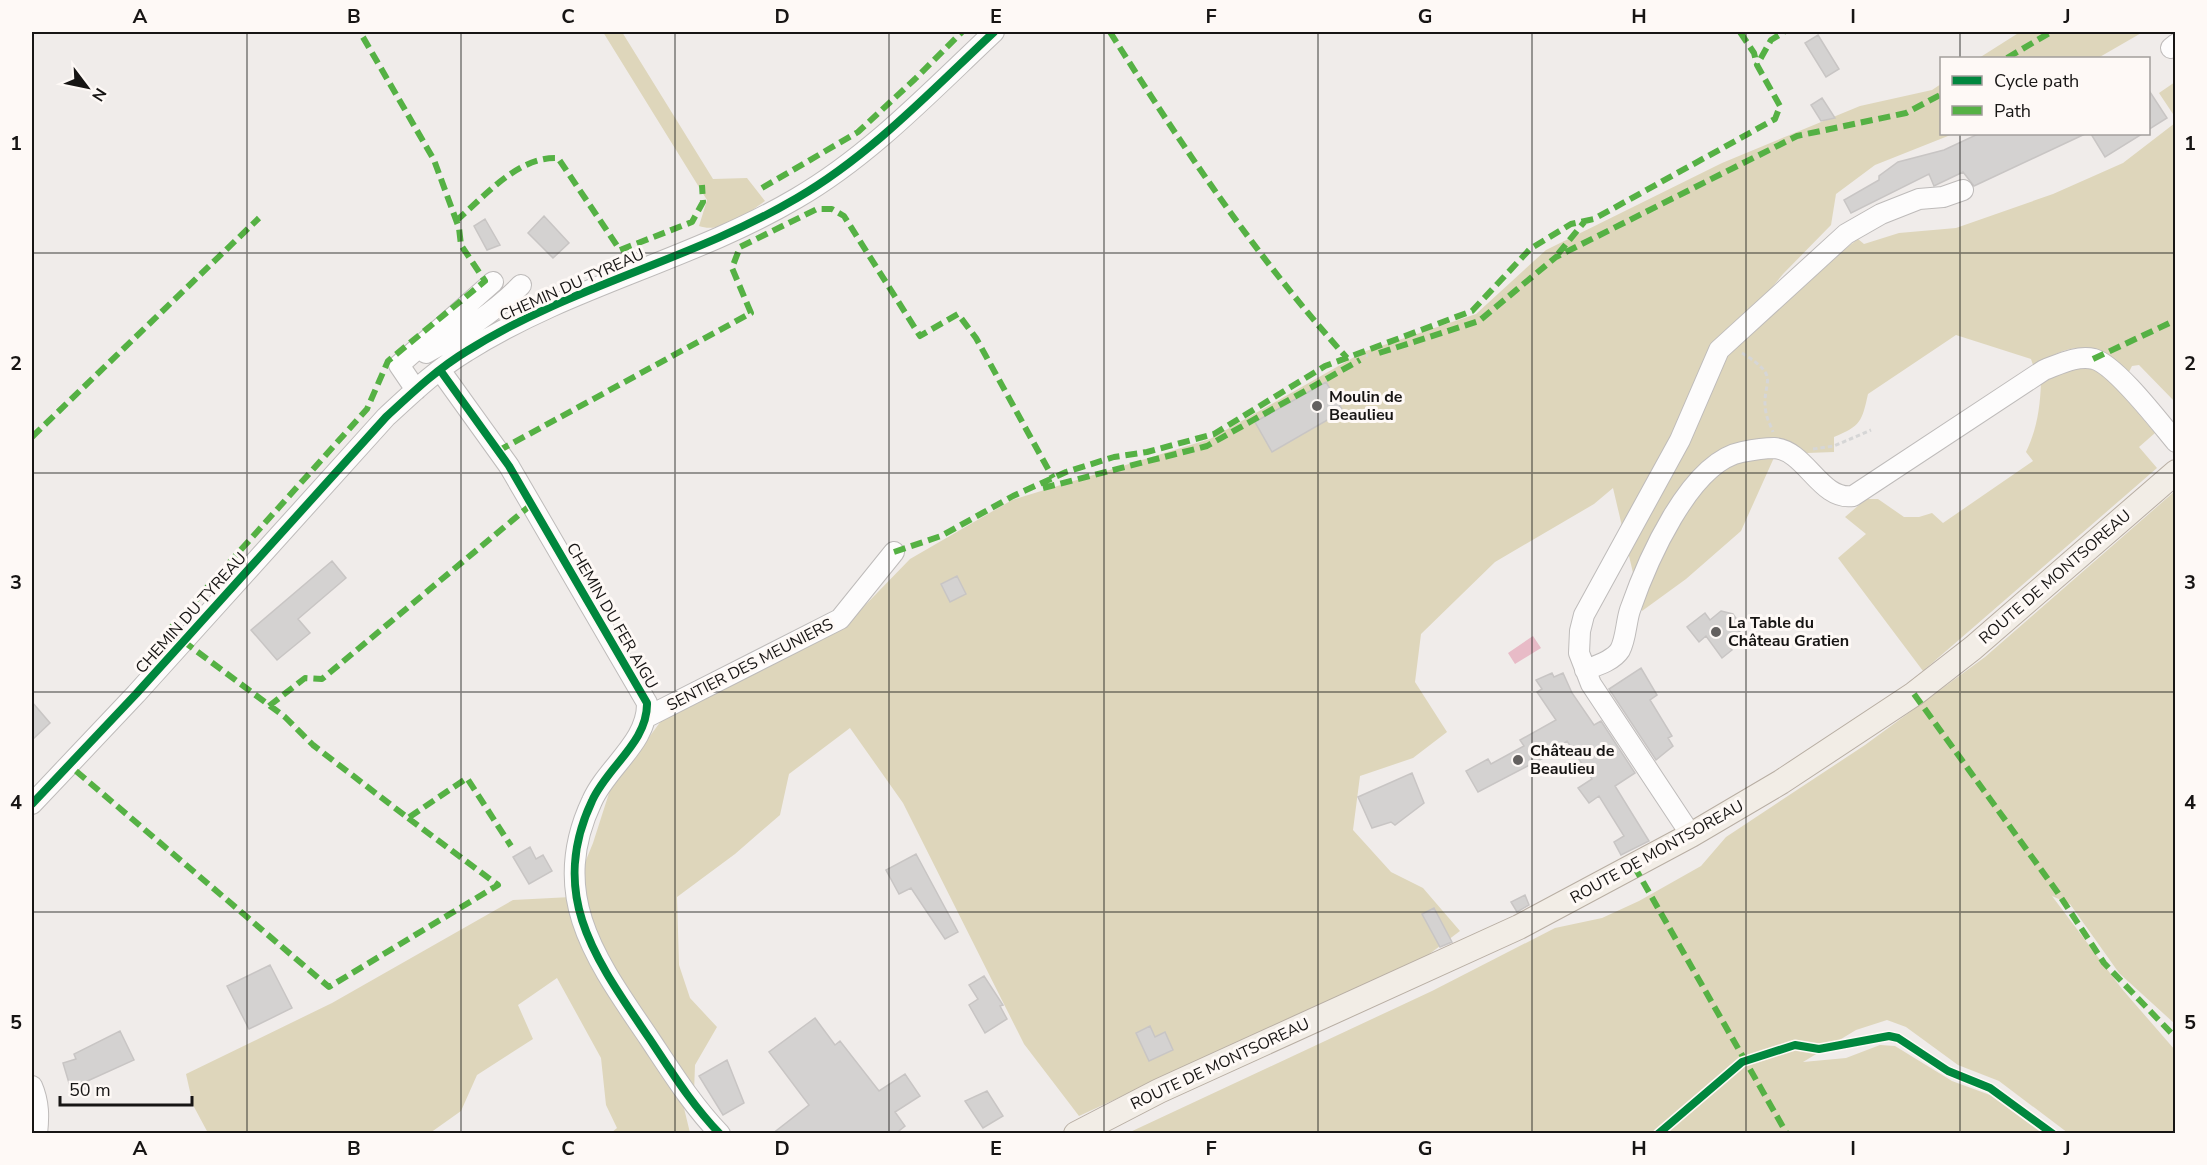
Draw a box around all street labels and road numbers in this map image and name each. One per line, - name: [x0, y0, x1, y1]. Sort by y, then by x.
- street label: CHEMIN DU TYREAU: [496, 243, 648, 327]
- street label: ROUTE DE MONTSOREAU: [1974, 505, 2136, 649]
- street label: CHEMIN DU FER AIGU: [561, 539, 663, 693]
- street label: CHEMIN DU TYREAU: [131, 548, 251, 678]
- street label: SENTIER DES MEUNIERS: [663, 613, 837, 717]
- street label: ROUTE DE MONTSOREAU: [1566, 795, 1748, 909]
- street label: ROUTE DE MONTSOREAU: [1127, 1013, 1313, 1115]

